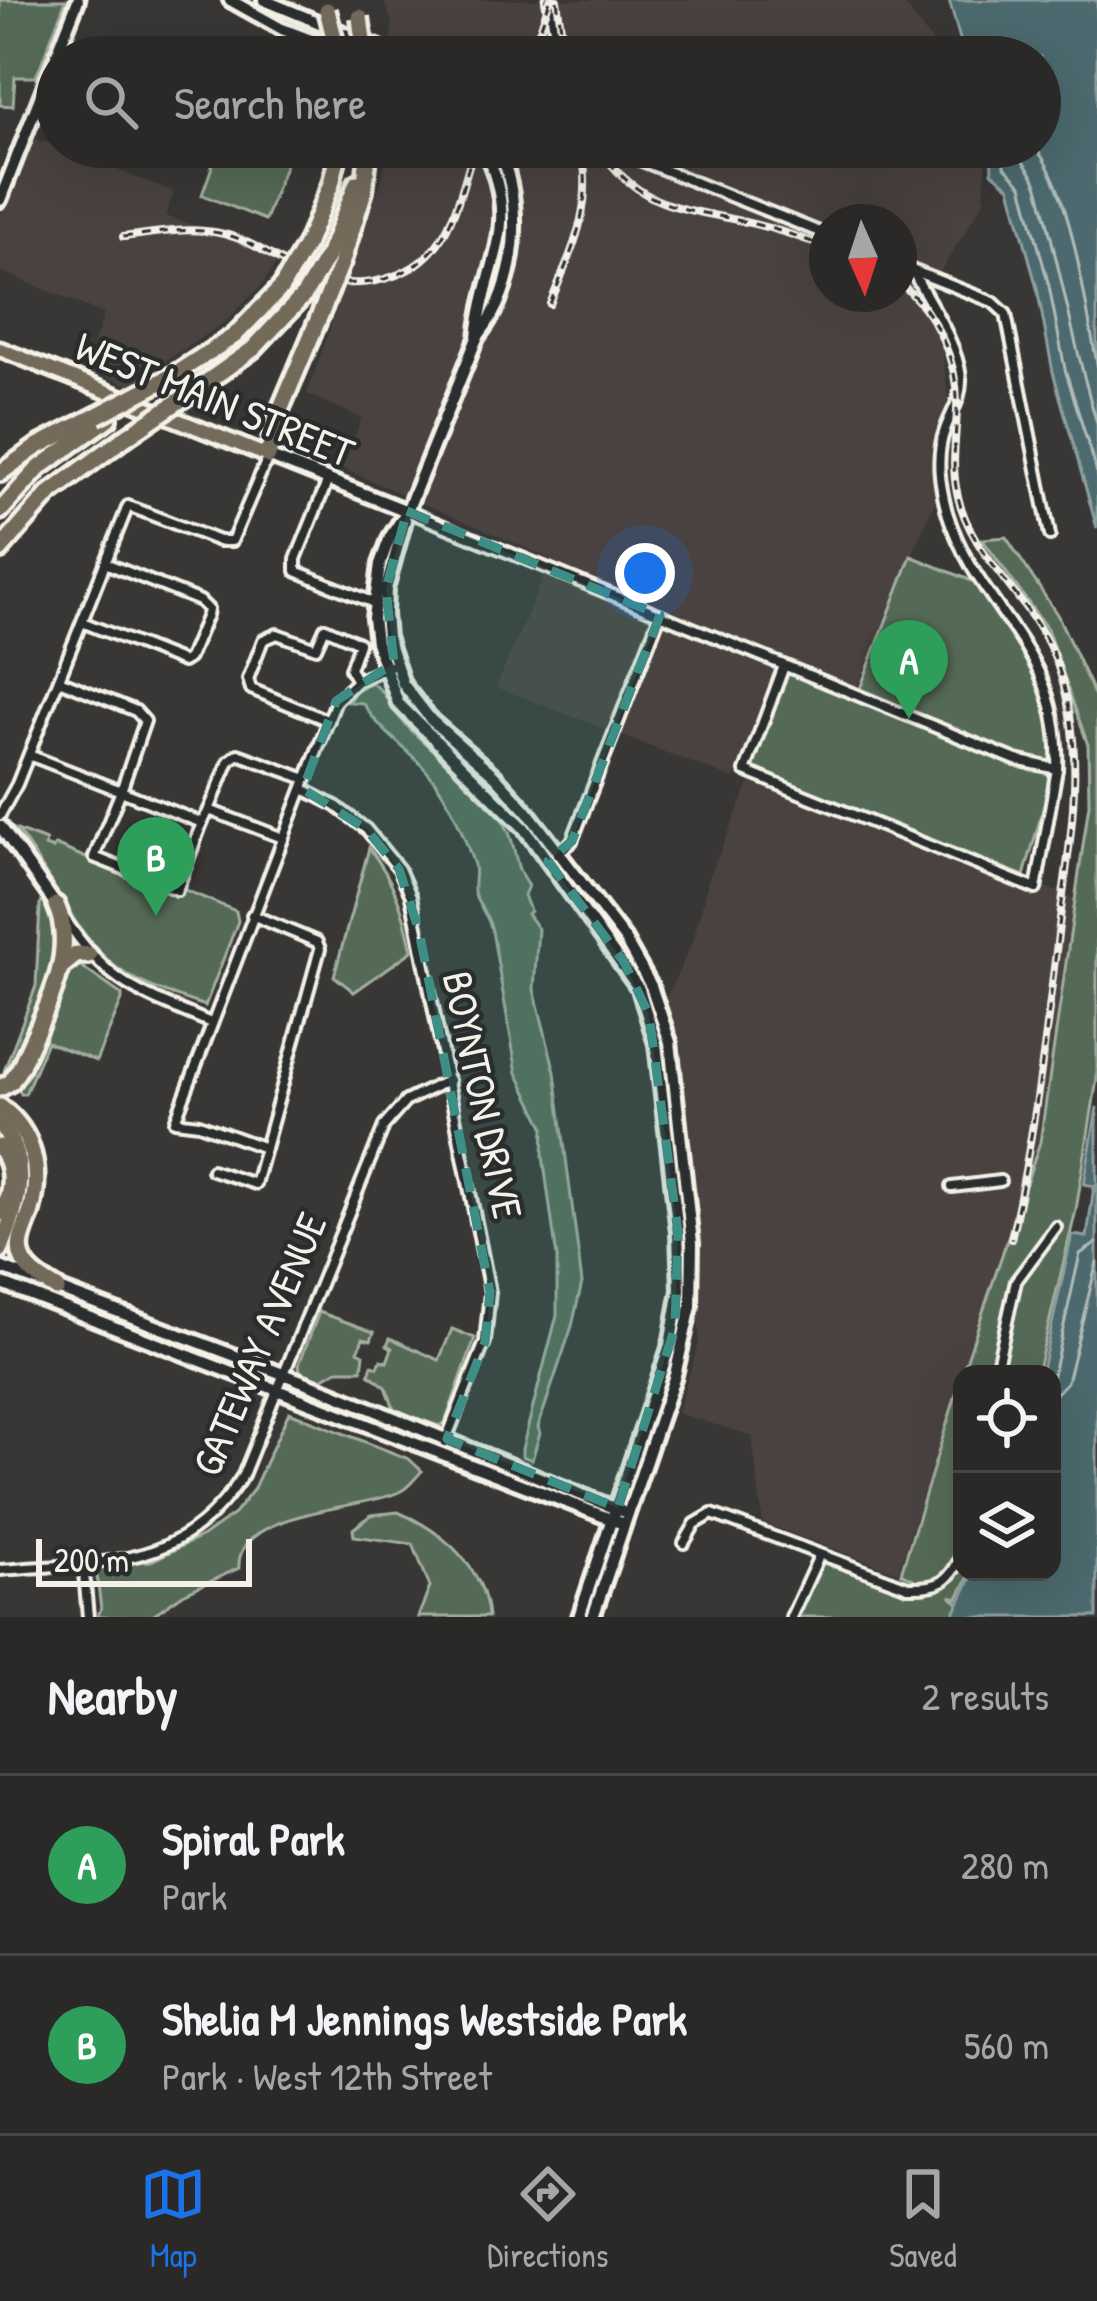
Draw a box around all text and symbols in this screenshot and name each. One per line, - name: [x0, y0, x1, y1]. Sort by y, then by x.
- search box: [36, 36, 1061, 168]
- icon: search: [78, 69, 144, 135]
- text: Search here: [174, 72, 366, 133]
- north arrow: [809, 204, 917, 312]
- street label: WEST MAIN STREET: [68, 317, 364, 481]
- your location: [615, 543, 675, 603]
- pin: A: [870, 620, 948, 719]
- pin: B: [117, 817, 195, 916]
- street label: BOYNTON DRIVE: [429, 966, 538, 1224]
- street label: GATEWAY AVENUE: [178, 1204, 340, 1484]
- map controls: [953, 1365, 1061, 1581]
- button: locate: [953, 1365, 1061, 1473]
- button: layers: [953, 1473, 1061, 1581]
- scale bar: [36, 1533, 252, 1586]
- text: 200 m: [54, 1538, 129, 1582]
- text: Nearby: [48, 1661, 178, 1730]
- text: 2 results: [922, 1669, 1049, 1722]
- text: Spiral Park: [162, 1808, 345, 1869]
- text: A: [77, 1838, 97, 1891]
- text: 280 m: [961, 1838, 1049, 1891]
- text: Park: [162, 1869, 227, 1922]
- text: Shelia M Jennings Westside Park: [162, 1988, 687, 2049]
- text: B: [77, 2018, 97, 2071]
- text: 560 m: [964, 2018, 1049, 2071]
- text: Park · West 12th Street: [162, 2049, 492, 2102]
- tab: Map: [140, 2161, 206, 2277]
- tab: Directions: [487, 2161, 609, 2277]
- tab: Saved: [889, 2161, 957, 2277]

